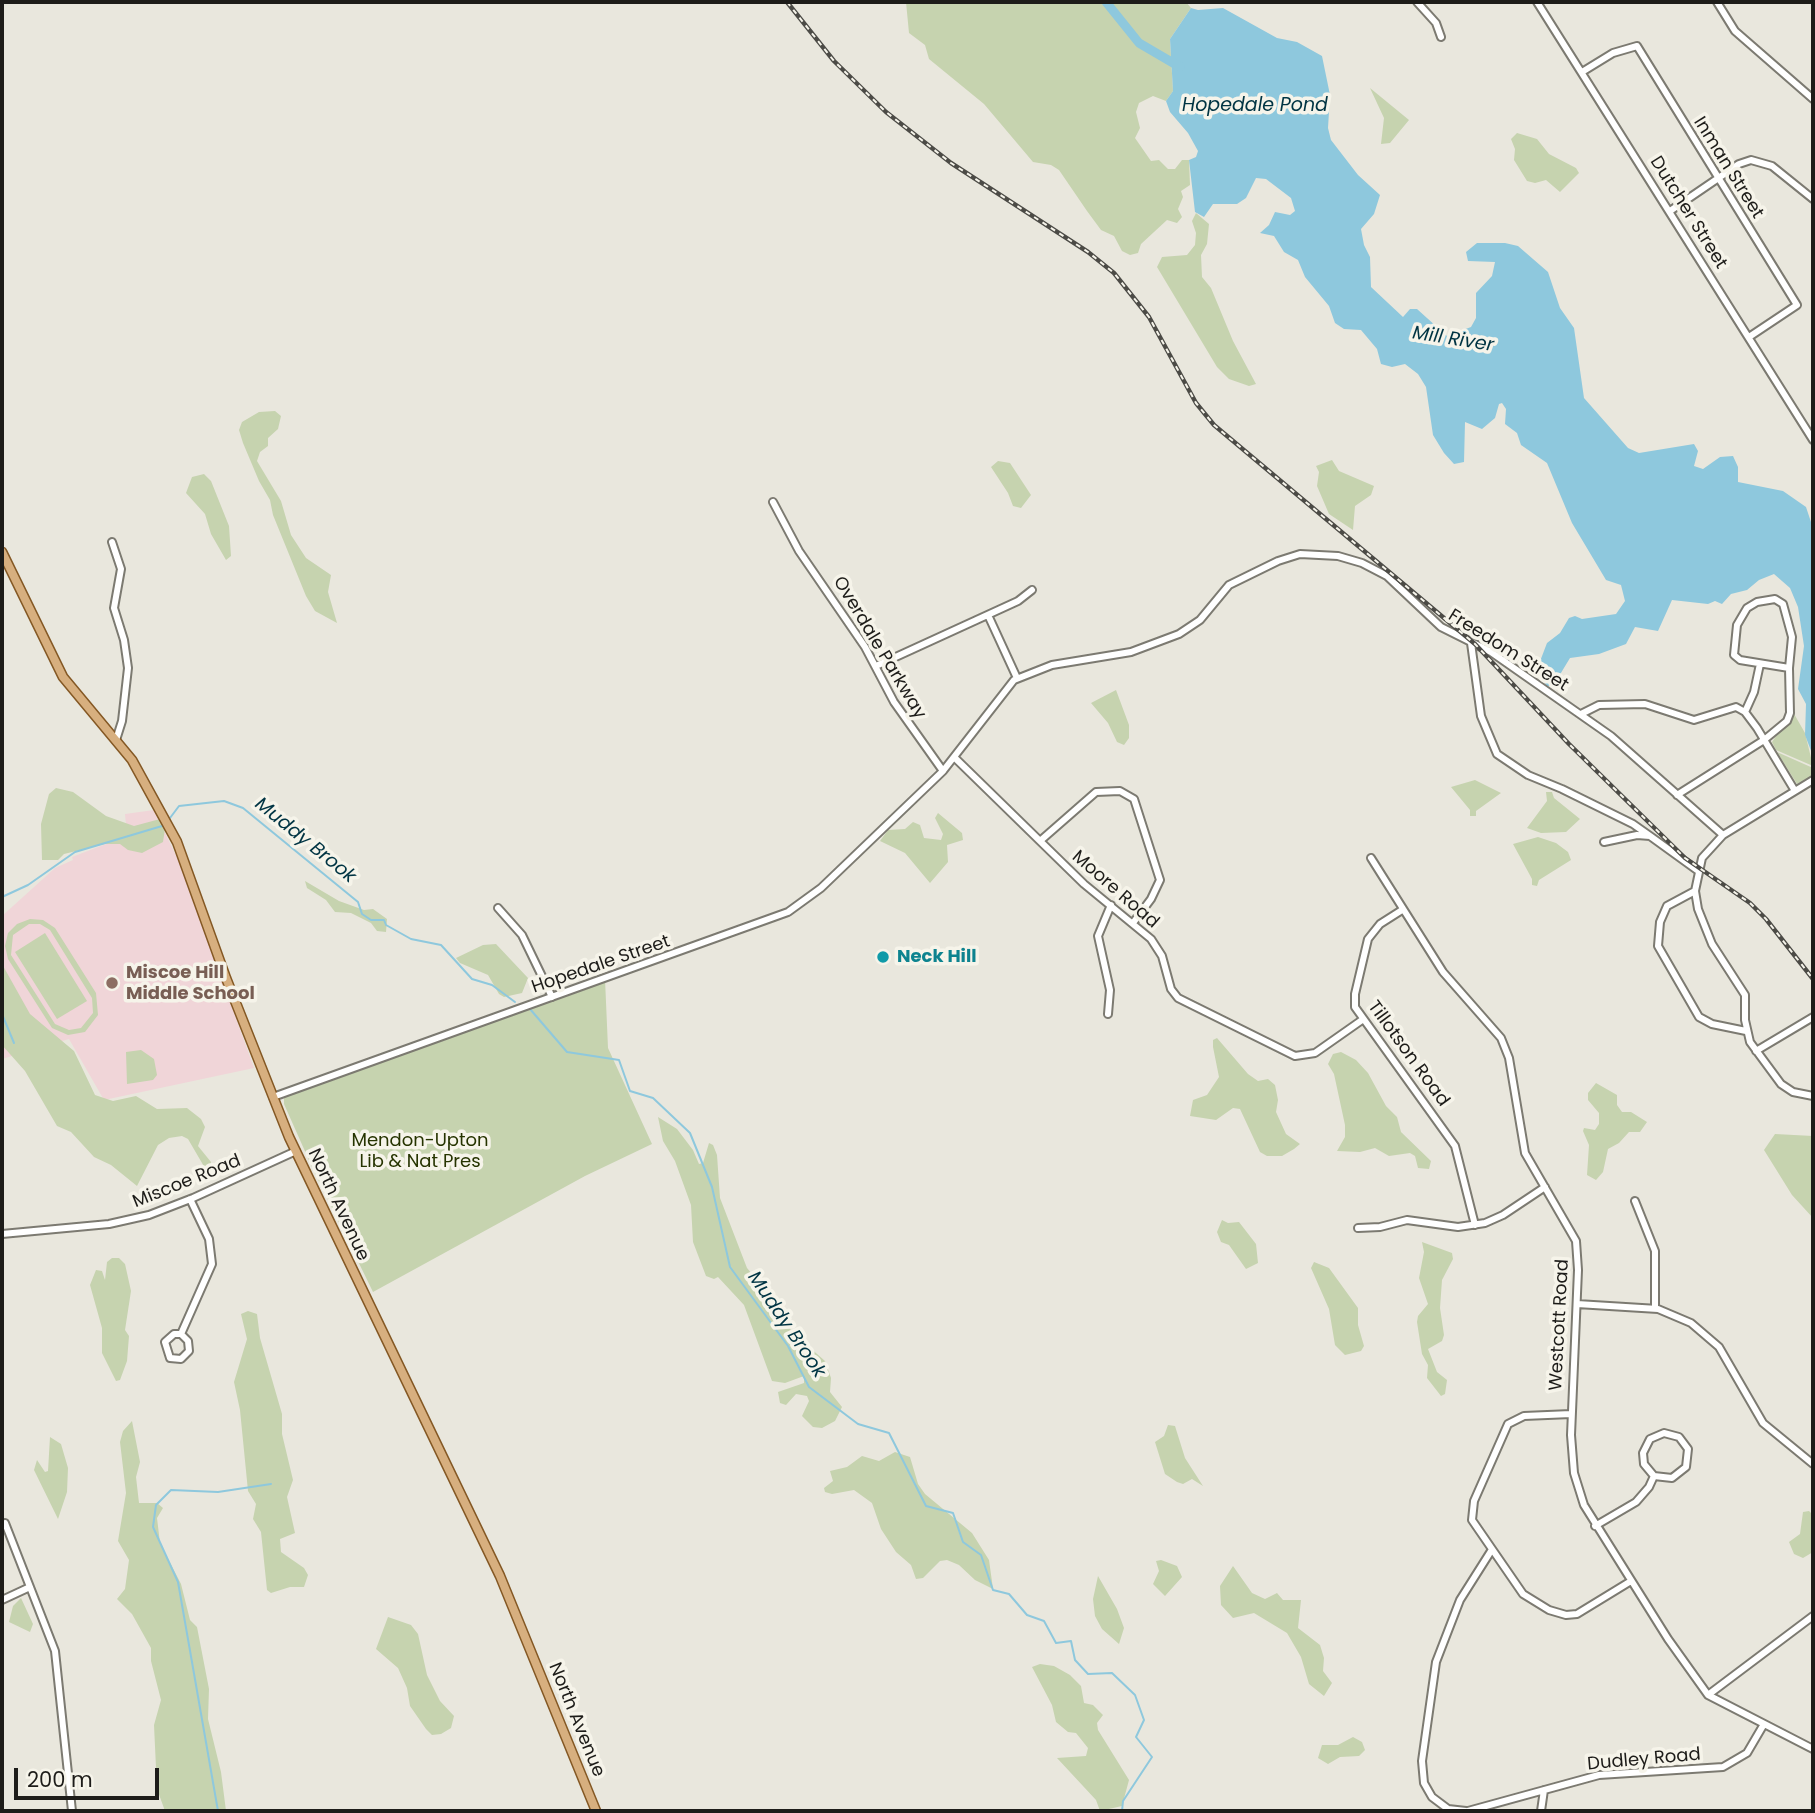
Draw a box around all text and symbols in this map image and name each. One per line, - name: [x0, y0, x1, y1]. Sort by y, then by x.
- water label: Hopedale Pond: [1182, 95, 1328, 117]
- street label: Inman Street: [1688, 113, 1768, 223]
- street label: Dutcher Street: [1645, 153, 1731, 273]
- water label: Mill River: [1411, 322, 1495, 358]
- street label: Overdale Parkway: [828, 573, 930, 723]
- street label: Freedom Street: [1444, 605, 1572, 697]
- water label: Muddy Brook: [250, 793, 360, 889]
- street label: Moore Road: [1067, 846, 1163, 934]
- street label: Hopedale Street: [529, 931, 673, 999]
- place label: Neck Hill: [897, 946, 977, 968]
- marker: Neck Hill: [875, 949, 891, 965]
- place label: Miscoe Hill Middle School: [126, 962, 255, 1004]
- marker: Miscoe Hill Middle School: [104, 975, 120, 991]
- street label: Tillotson Road: [1362, 997, 1454, 1111]
- park label: Mendon-Upton Lib & Nat Pres: [351, 1130, 489, 1172]
- street label: North Avenue: [303, 1145, 373, 1265]
- street label: Miscoe Road: [130, 1151, 244, 1213]
- street label: Westcott Road: [1546, 1259, 1574, 1391]
- water label: Muddy Brook: [742, 1267, 830, 1383]
- street label: North Avenue: [543, 1660, 609, 1780]
- street label: Dudley Road: [1586, 1744, 1702, 1776]
- scale bar: [18, 1754, 163, 1798]
- text: 200 m: [27, 1765, 93, 1794]

